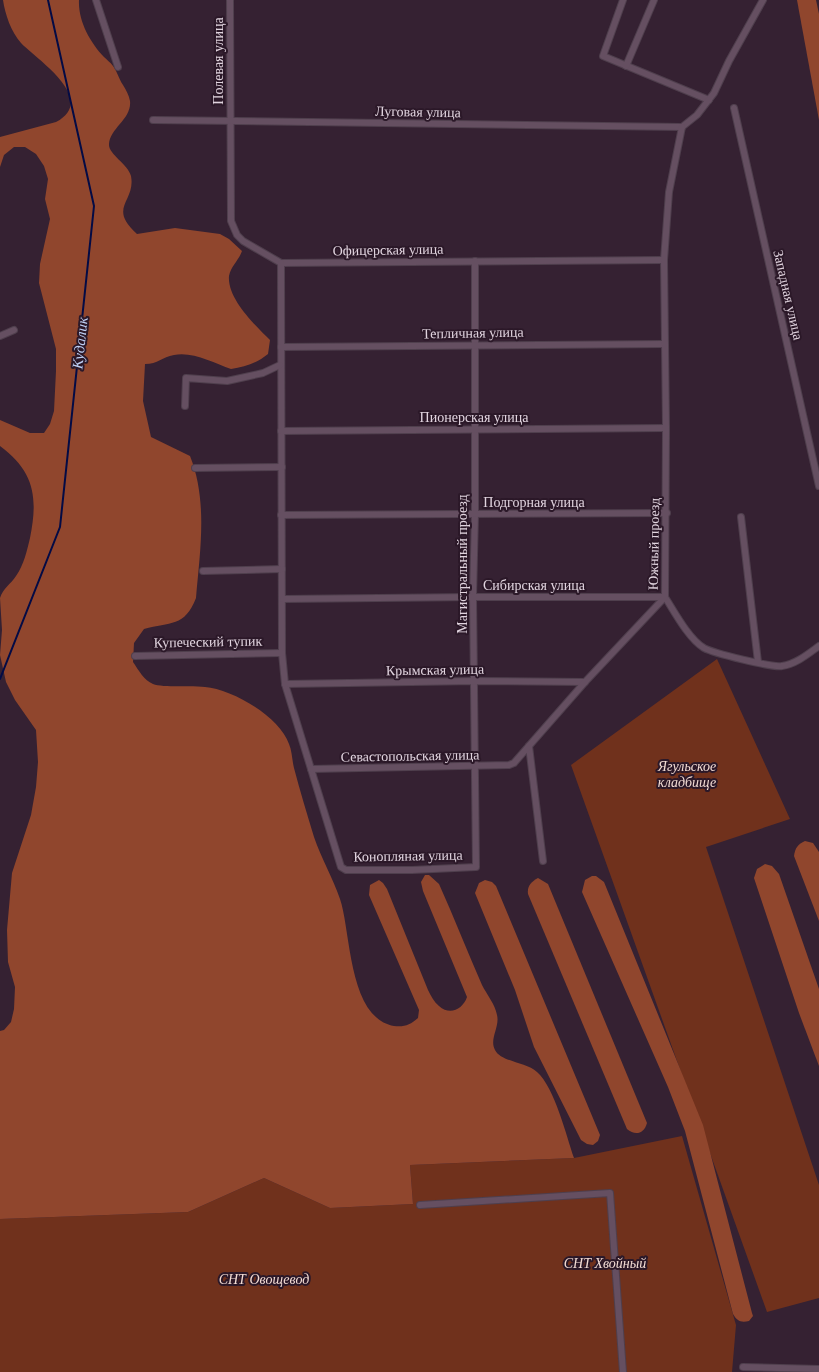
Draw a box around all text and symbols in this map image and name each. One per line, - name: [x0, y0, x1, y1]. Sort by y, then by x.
- street label: Полевая улица: [211, 17, 226, 105]
- street label: Луговая улица: [375, 104, 462, 120]
- street label: Офицерская улица: [332, 242, 444, 258]
- street label: Западная улица: [770, 248, 806, 342]
- water label: Кудалик: [69, 315, 91, 371]
- street label: Тепличная улица: [422, 325, 525, 341]
- street label: Пионерская улица: [420, 410, 529, 425]
- street label: Магистральный проезд: [455, 494, 470, 634]
- street label: Подгорная улица: [483, 495, 585, 510]
- street label: Южный проезд: [646, 498, 662, 590]
- street label: Сибирская улица: [483, 578, 586, 593]
- street label: Купеческий тупик: [154, 634, 263, 650]
- street label: Крымская улица: [386, 662, 485, 678]
- street label: Севастопольская улица: [341, 747, 480, 765]
- park label: Ягульское кладбище: [657, 759, 716, 790]
- street label: Конопляная улица: [353, 848, 464, 864]
- park label: СНТ Хвойный: [564, 1256, 646, 1271]
- park label: СНТ Овощевод: [219, 1272, 309, 1287]

